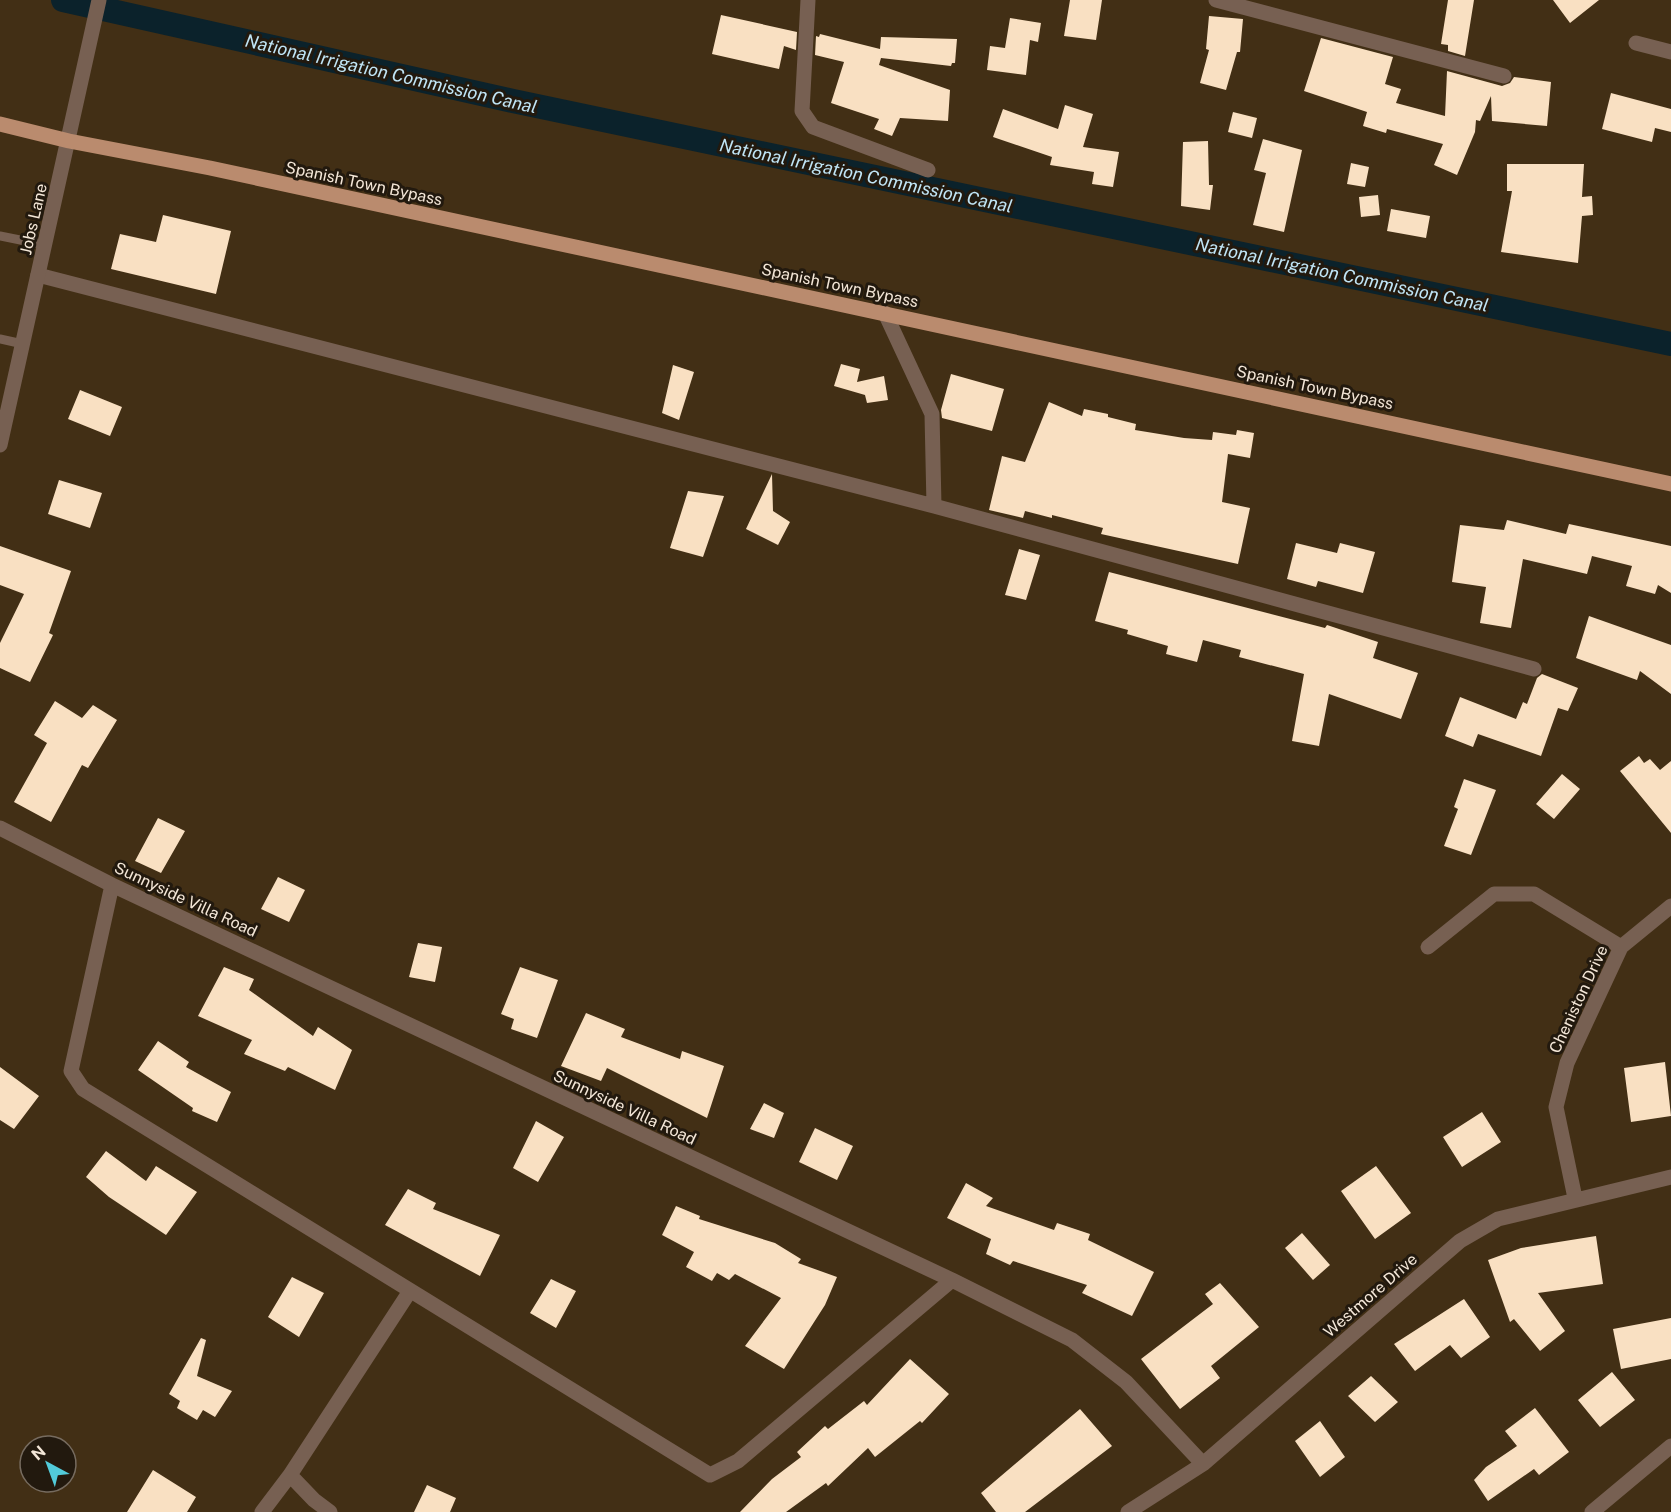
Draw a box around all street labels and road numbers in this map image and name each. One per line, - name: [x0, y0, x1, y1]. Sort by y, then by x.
- street label: Spanish Town Bypass: [284, 158, 444, 209]
- street label: Jobs Lane: [16, 182, 51, 257]
- street label: Spanish Town Bypass: [760, 260, 920, 311]
- street label: Spanish Town Bypass: [1235, 362, 1395, 413]
- street label: Sunnyside Villa Road: [111, 858, 260, 941]
- street label: Cheniston Drive: [1545, 942, 1612, 1056]
- street label: Sunnyside Villa Road: [550, 1066, 699, 1149]
- street label: Westmore Drive: [1320, 1250, 1421, 1341]

